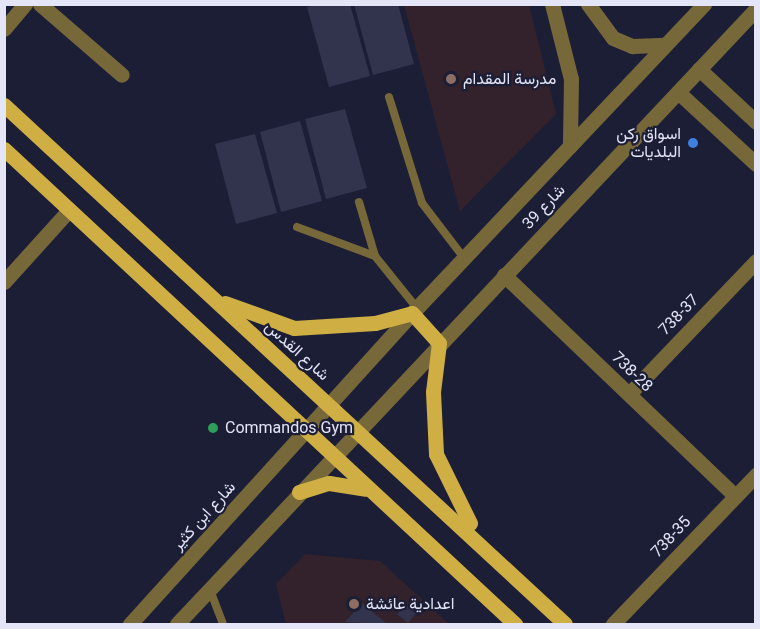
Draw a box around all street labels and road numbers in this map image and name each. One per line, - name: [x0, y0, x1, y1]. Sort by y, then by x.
- street label: شارع 39: [519, 181, 569, 233]
- street label: 738-37: [655, 291, 703, 339]
- street label: شارع القدس: [261, 317, 333, 385]
- street label: 738-28: [608, 348, 656, 396]
- street label: شارع ابن كثير: [168, 478, 240, 554]
- street label: 738-35: [647, 512, 695, 562]

